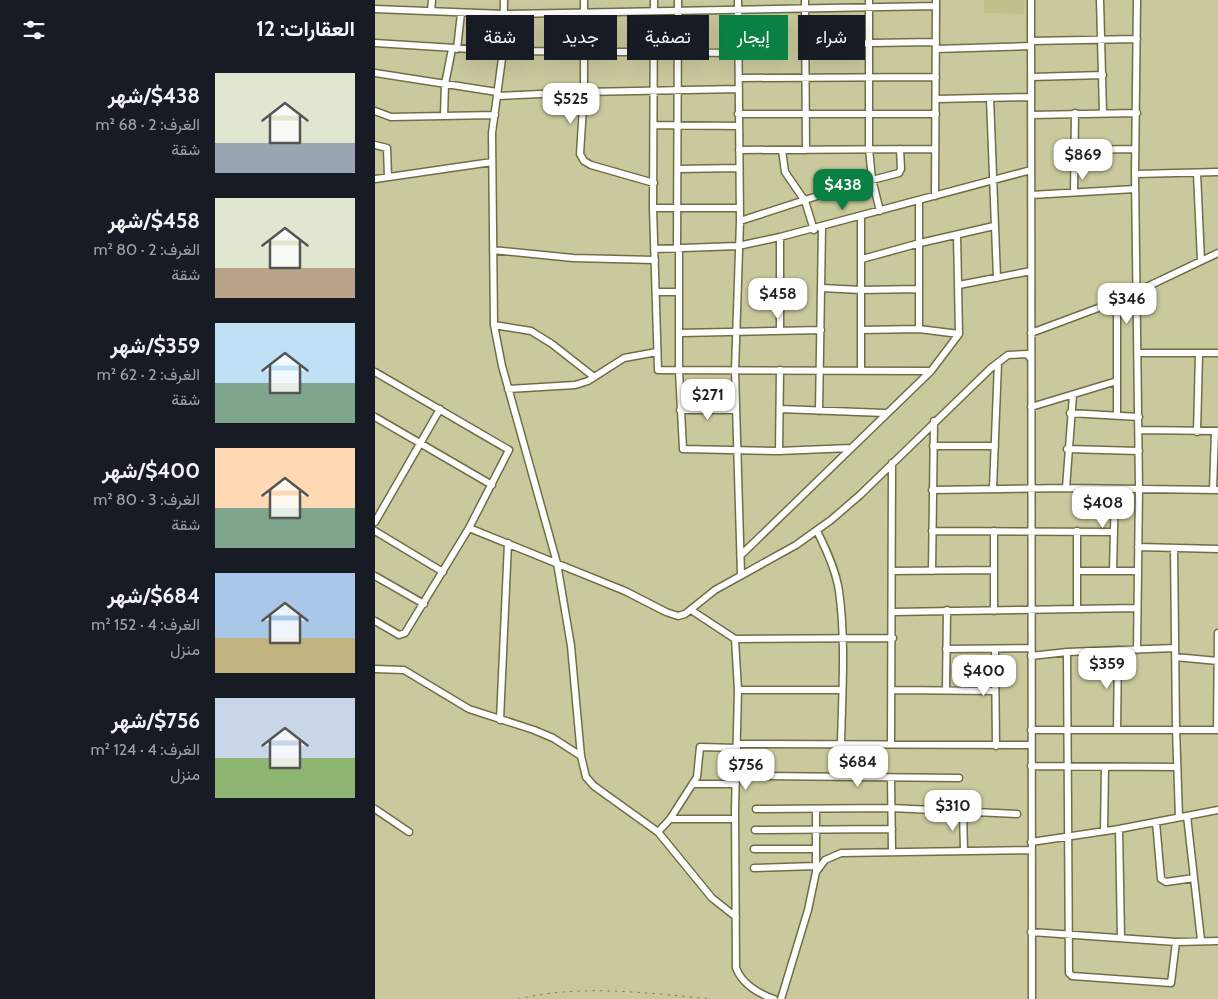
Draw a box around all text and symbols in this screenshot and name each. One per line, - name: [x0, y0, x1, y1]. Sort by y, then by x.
- chip: شقة: [466, 15, 534, 60]
- chip: جديد: [544, 15, 617, 60]
- chip: تصفية: [627, 15, 709, 60]
- chip: إيجار: [719, 15, 788, 60]
- chip: شراء: [798, 15, 865, 60]
- icon: filters: [20, 16, 48, 44]
- text: العقارات: 12: [256, 16, 355, 41]
- pin: $525: [541, 82, 601, 125]
- text: $438/شهر: [108, 83, 200, 108]
- text: $525: [554, 89, 588, 108]
- icon: home: [255, 93, 315, 153]
- text: الغرف: 2 · 68 m²: [95, 115, 200, 134]
- pin: $869: [1053, 138, 1113, 181]
- text: شقة: [171, 140, 200, 159]
- text: $869: [1065, 145, 1101, 164]
- pin: $438: [813, 168, 873, 211]
- text: $438: [824, 175, 862, 194]
- text: $458/شهر: [108, 208, 200, 233]
- icon: home: [255, 218, 315, 278]
- text: الغرف: 2 · 80 m²: [93, 240, 200, 259]
- text: شقة: [171, 265, 200, 284]
- pin: $458: [748, 278, 808, 320]
- pin: $346: [1097, 282, 1157, 325]
- text: $458: [759, 284, 797, 303]
- text: $346: [1109, 289, 1145, 308]
- text: $359/شهر: [110, 333, 200, 358]
- icon: home: [255, 343, 315, 403]
- text: الغرف: 2 · 62 m²: [97, 365, 200, 384]
- pin: $271: [678, 378, 738, 421]
- text: $271: [692, 385, 724, 404]
- text: شقة: [171, 390, 200, 409]
- text: $400/شهر: [102, 458, 200, 483]
- icon: home: [255, 468, 315, 528]
- pin: $408: [1073, 486, 1133, 529]
- text: الغرف: 3 · 80 m²: [93, 490, 200, 509]
- text: $408: [1083, 493, 1123, 512]
- text: شقة: [171, 515, 200, 534]
- text: $684/شهر: [107, 583, 200, 608]
- icon: home: [255, 593, 315, 653]
- text: الغرف: 4 · 152 m²: [91, 615, 200, 634]
- text: منزل: [170, 640, 200, 659]
- pin: $359: [1077, 648, 1137, 690]
- pin: $400: [954, 654, 1014, 697]
- text: $359: [1089, 654, 1125, 673]
- text: $400: [963, 661, 1005, 680]
- text: $756/شهر: [111, 708, 200, 733]
- icon: home: [255, 718, 315, 778]
- text: الغرف: 4 · 124 m²: [91, 740, 200, 759]
- pin: $684: [828, 746, 888, 788]
- pin: $756: [716, 748, 776, 791]
- text: $684: [839, 752, 877, 771]
- text: $756: [728, 755, 764, 774]
- text: منزل: [170, 765, 200, 784]
- pin: $310: [923, 790, 983, 832]
- text: $310: [935, 796, 971, 815]

